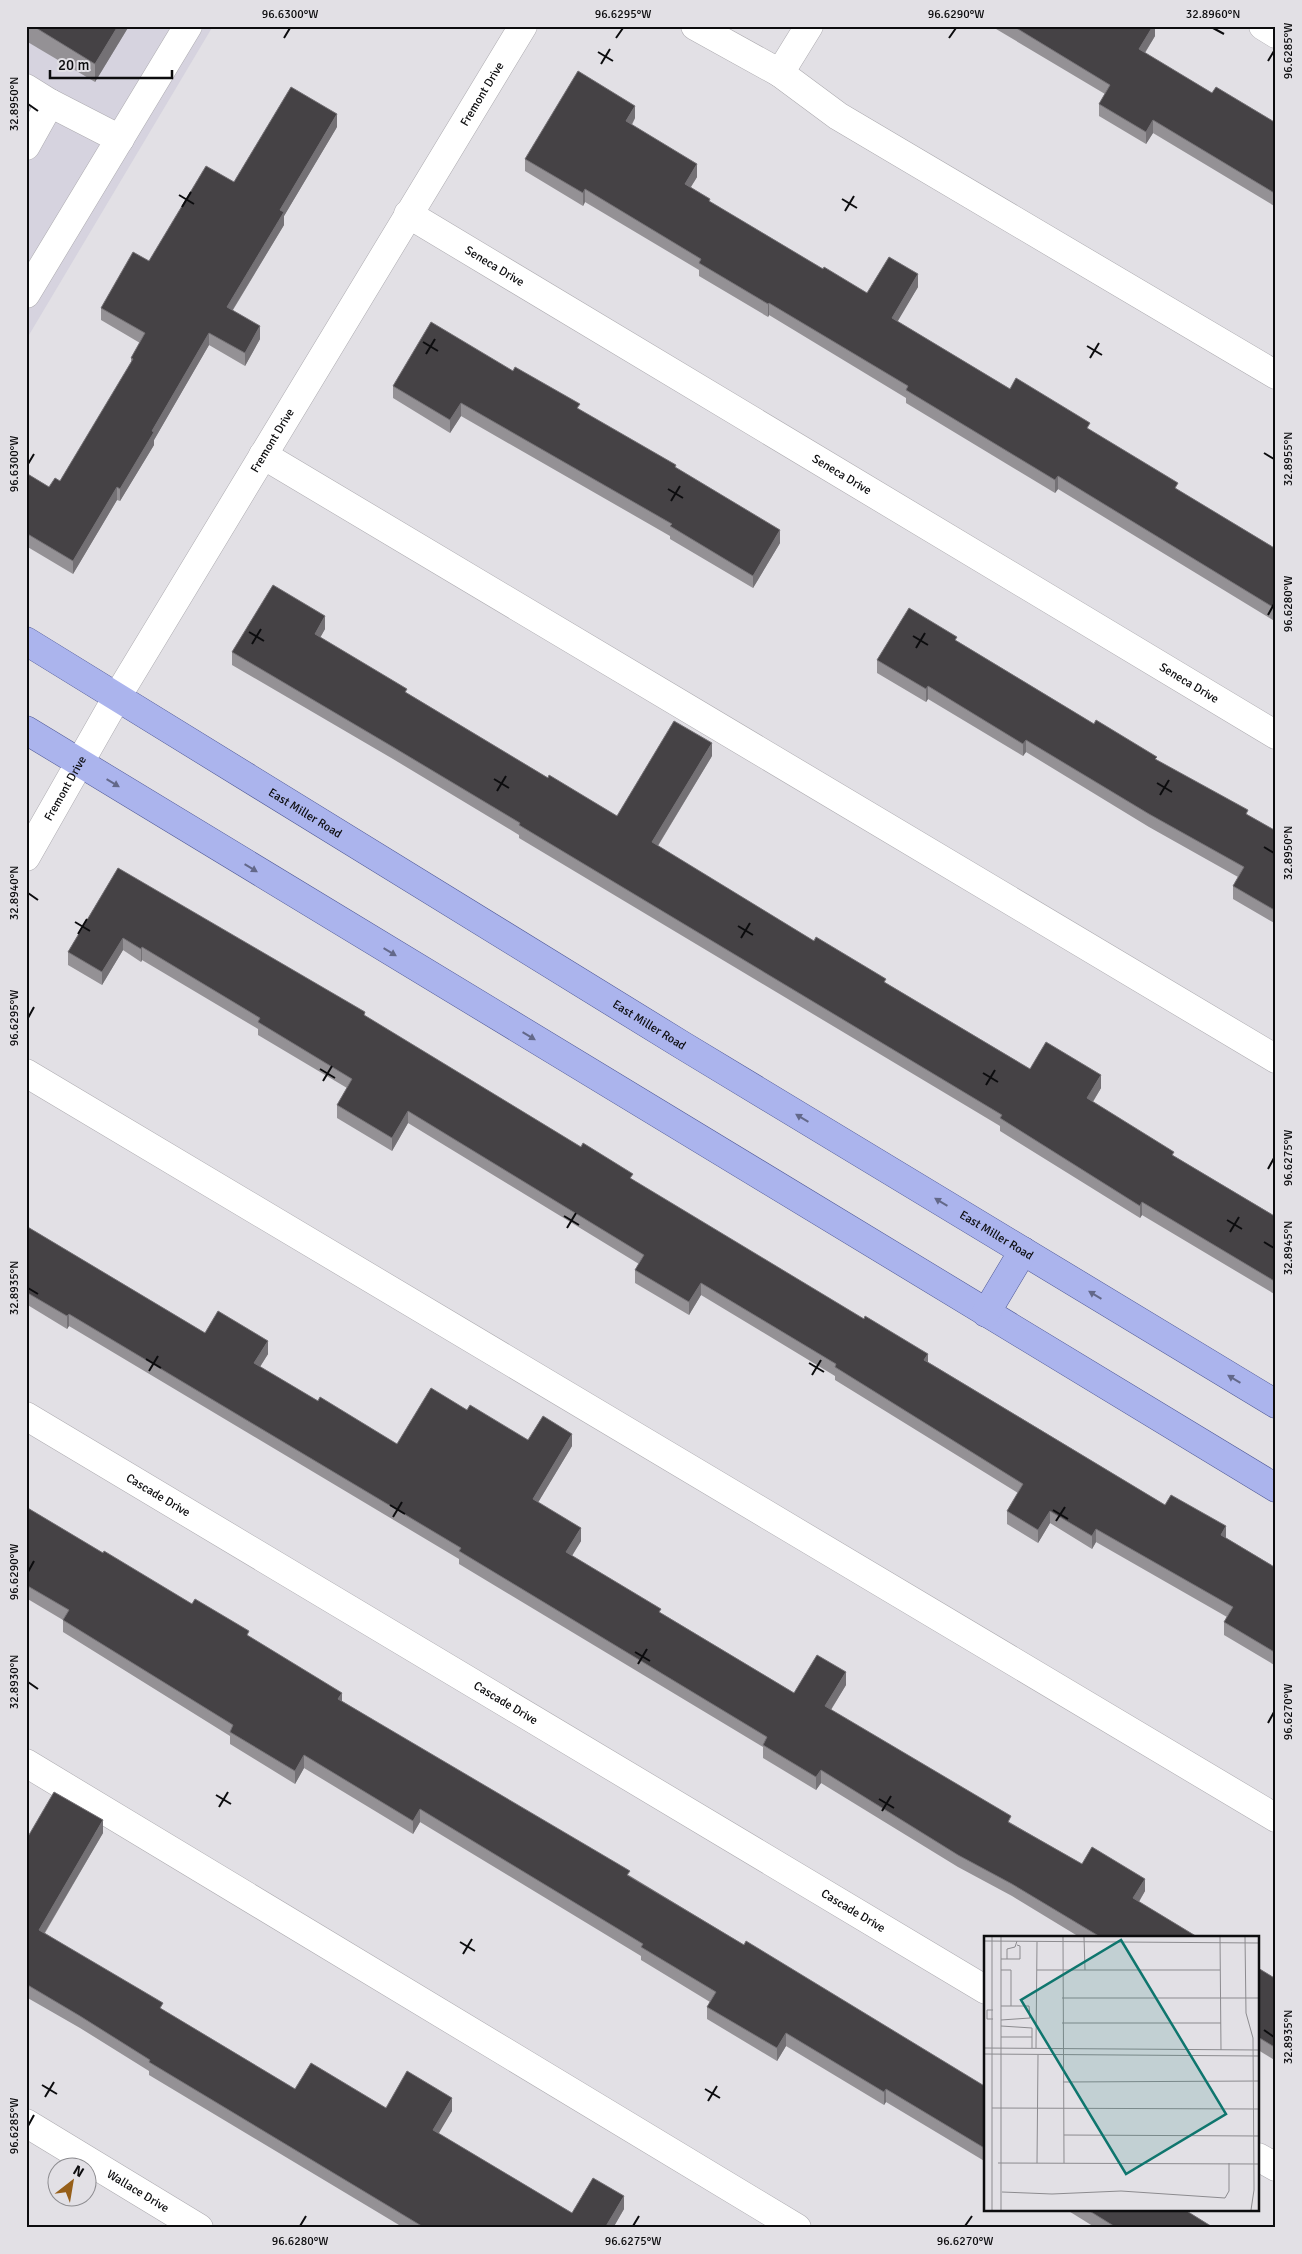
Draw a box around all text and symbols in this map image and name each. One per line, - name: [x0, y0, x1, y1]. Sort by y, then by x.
- text: 96.6300°W: [262, 7, 318, 22]
- text: 96.6295°W: [595, 7, 651, 22]
- text: 96.6290°W: [928, 7, 984, 22]
- text: 32.8960°N: [1186, 7, 1240, 22]
- text: 96.6285°W: [1281, 23, 1296, 79]
- scale bar: [50, 48, 172, 80]
- text: 20 m: [58, 56, 89, 74]
- street label: Fremont Drive: [457, 59, 507, 129]
- text: 32.8950°N: [7, 77, 22, 131]
- street label: Seneca Drive: [462, 242, 527, 290]
- street label: Fremont Drive: [247, 406, 297, 475]
- text: 32.8955°N: [1281, 432, 1296, 486]
- text: 96.6300°W: [7, 436, 22, 492]
- street label: Seneca Drive: [809, 451, 874, 498]
- text: 96.6280°W: [1281, 576, 1296, 632]
- street label: Seneca Drive: [1157, 659, 1221, 706]
- street label: Fremont Drive: [41, 753, 89, 823]
- one-way arrow: [106, 779, 119, 788]
- street label: East Miller Road: [266, 785, 345, 841]
- text: 32.8950°N: [1281, 826, 1296, 880]
- one-way arrow: [245, 863, 258, 872]
- text: 32.8940°N: [7, 866, 22, 920]
- one-way arrow: [384, 947, 397, 956]
- text: 96.6295°W: [7, 990, 22, 1046]
- street label: East Miller Road: [610, 997, 689, 1053]
- one-way arrow: [523, 1032, 536, 1041]
- one-way arrow: [795, 1113, 809, 1122]
- text: 96.6275°W: [1281, 1130, 1296, 1186]
- one-way arrow: [934, 1197, 948, 1206]
- street label: East Miller Road: [957, 1207, 1036, 1263]
- text: 32.8945°N: [1281, 1221, 1296, 1275]
- text: 32.8935°N: [7, 1261, 22, 1315]
- one-way arrow: [1088, 1290, 1102, 1300]
- one-way arrow: [1228, 1375, 1241, 1384]
- street label: Cascade Drive: [123, 1470, 193, 1520]
- text: 96.6290°W: [7, 1544, 22, 1600]
- text: 32.8930°N: [7, 1655, 22, 1709]
- street label: Cascade Drive: [471, 1678, 541, 1728]
- text: 96.6270°W: [1281, 1684, 1296, 1740]
- street label: Cascade Drive: [819, 1886, 888, 1936]
- inset map: [984, 1936, 1260, 2212]
- text: 32.8935°N: [1281, 2010, 1296, 2064]
- text: 96.6285°W: [7, 2098, 22, 2154]
- north arrow: [48, 2156, 98, 2206]
- text: N: [70, 2161, 87, 2181]
- street label: Wallace Drive: [104, 2166, 172, 2216]
- text: 96.6280°W: [272, 2234, 328, 2249]
- text: 96.6275°W: [605, 2234, 661, 2249]
- text: 96.6270°W: [937, 2234, 993, 2249]

